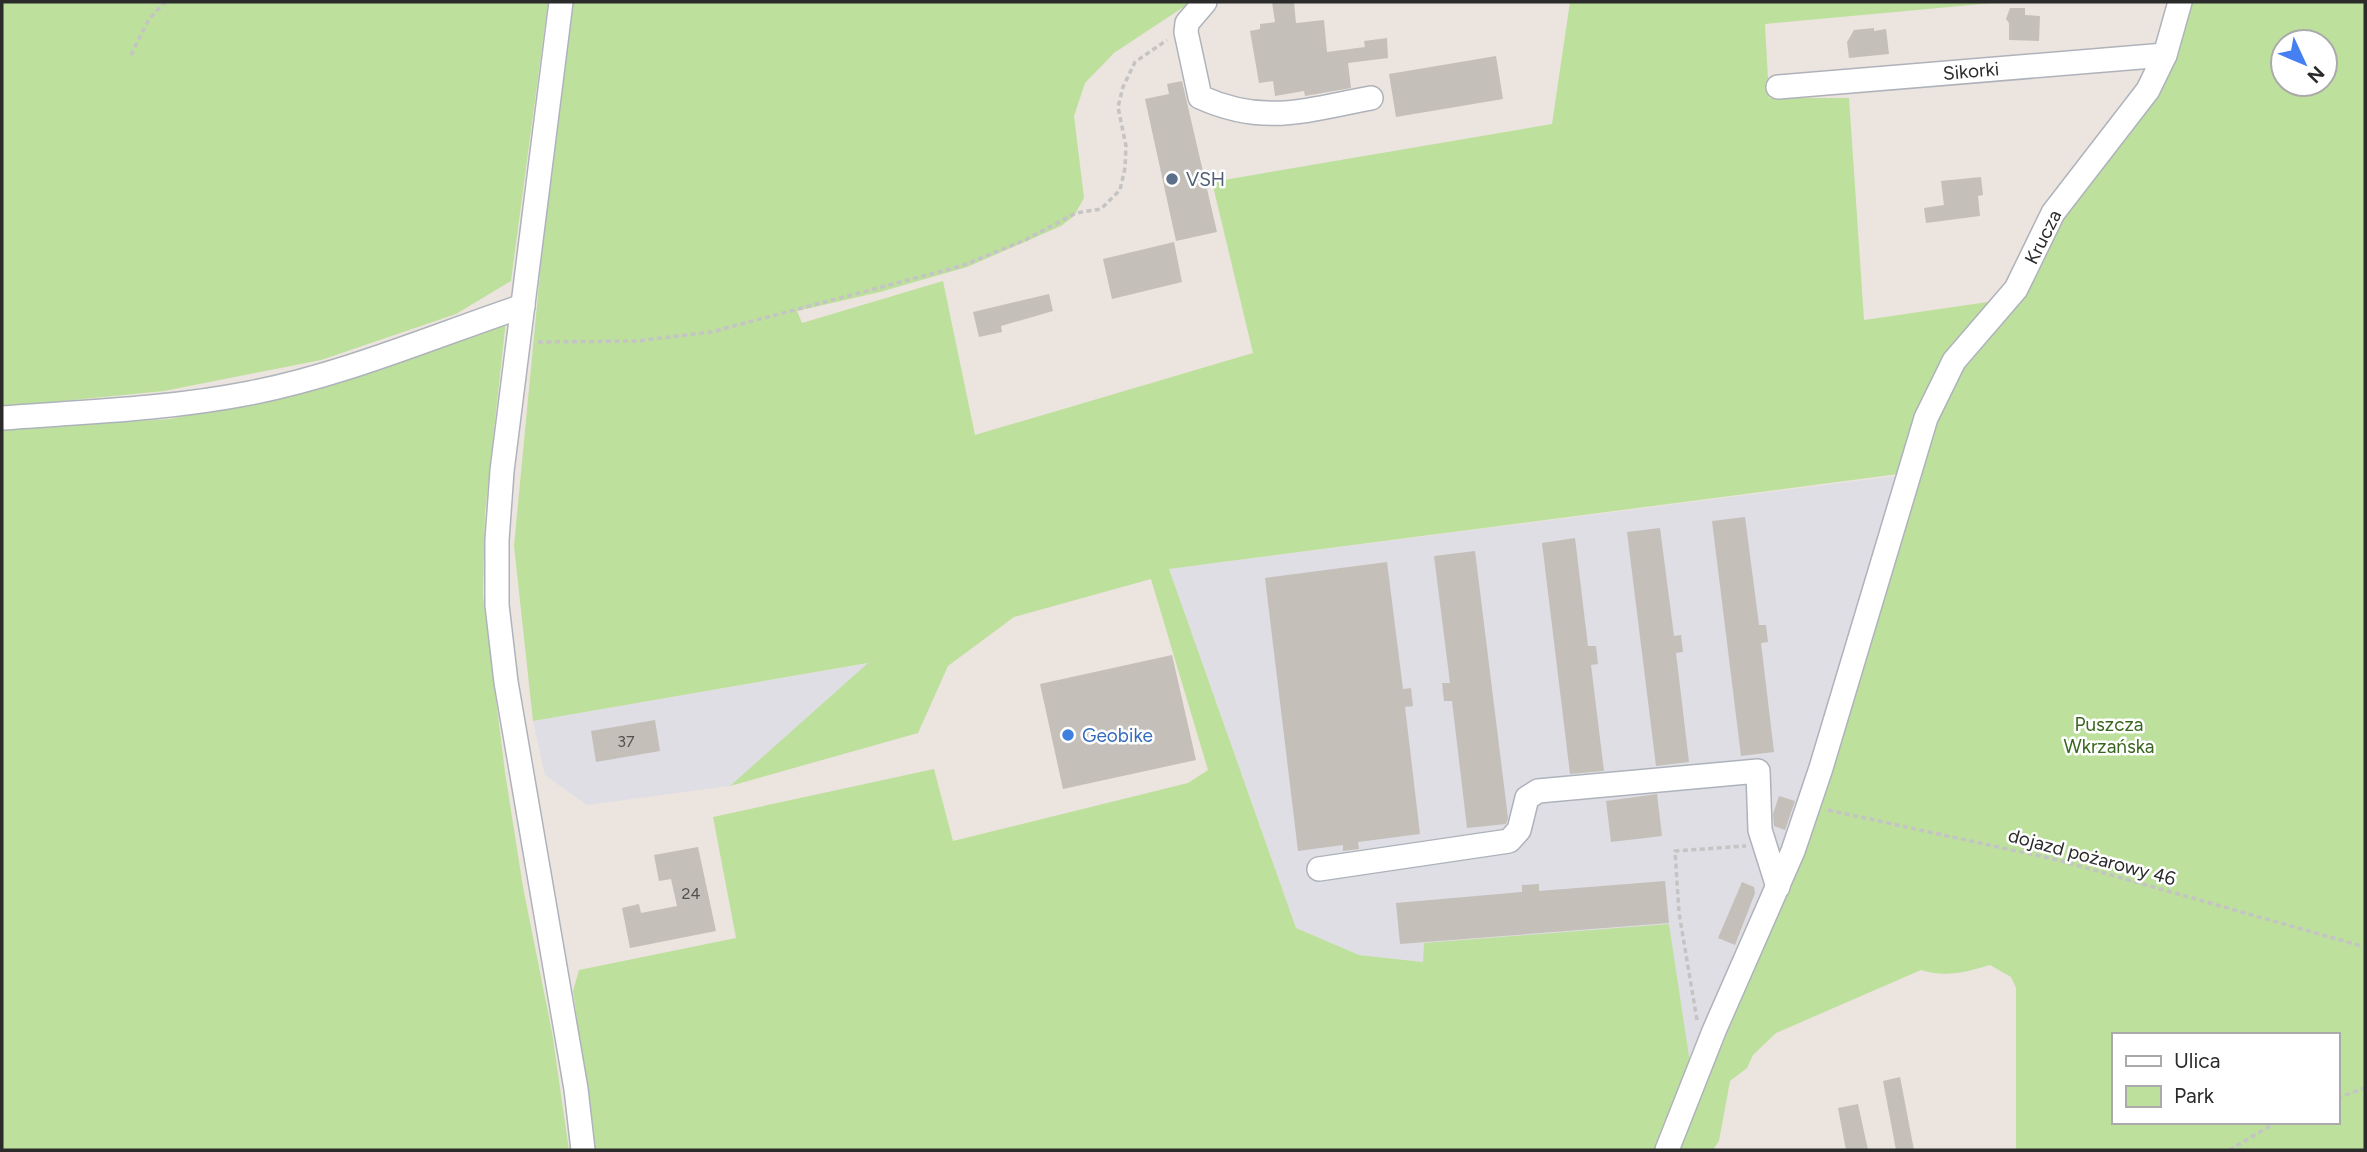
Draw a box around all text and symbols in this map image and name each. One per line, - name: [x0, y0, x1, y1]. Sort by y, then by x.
- north arrow: [2269, 28, 2339, 98]
- street label: Sikorki: [1942, 57, 2000, 85]
- text: N: [2302, 61, 2329, 88]
- place label: VSH: [1186, 168, 1225, 191]
- marker: VSH: [1164, 171, 1180, 187]
- street label: Krucza: [2020, 206, 2066, 268]
- park label: Puszcza Wkrzańska: [2063, 713, 2155, 758]
- place label: Geobike: [1082, 724, 1153, 747]
- marker: Geobike: [1060, 727, 1076, 743]
- house number: 37: [617, 732, 635, 751]
- street label: dojazd pożarowy 46: [2006, 824, 2179, 891]
- house number: 24: [682, 884, 700, 903]
- legend: [2112, 1033, 2339, 1124]
- text: Ulica: [2174, 1048, 2220, 1073]
- text: Park: [2174, 1083, 2215, 1108]

